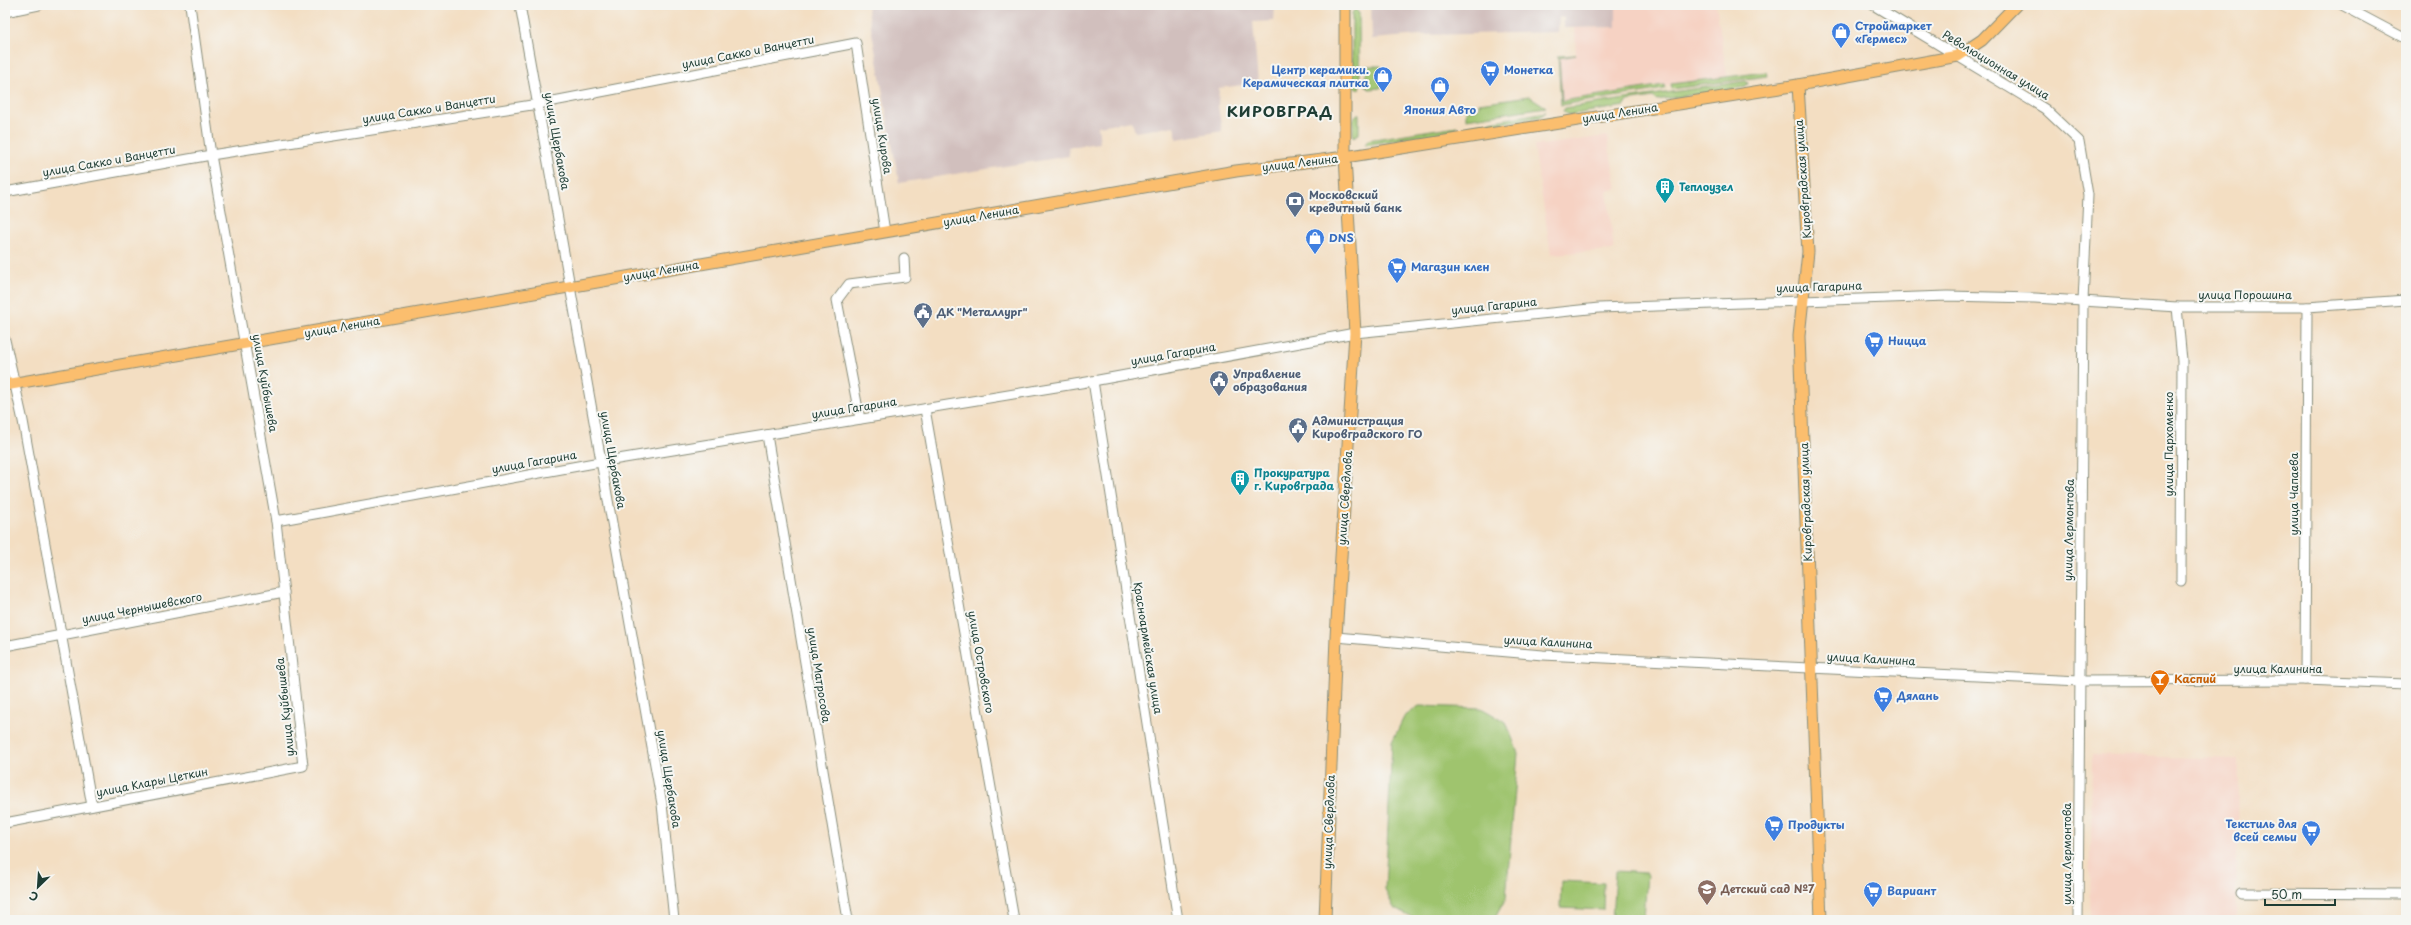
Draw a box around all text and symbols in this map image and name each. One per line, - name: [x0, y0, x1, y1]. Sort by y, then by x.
- place label: Строймаркет «Гермес»: [1855, 17, 1932, 47]
- shop icon: Строймаркет «Гермес»: [1830, 21, 1852, 49]
- street label: Революционная улица: [1939, 26, 2053, 103]
- street label: улица Сакко и Ванцетти: [680, 30, 816, 73]
- supermarket icon: Монетка: [1479, 59, 1501, 87]
- place label: Центр керамики. Керамическая плитка: [1243, 61, 1369, 91]
- place label: Монетка: [1504, 61, 1554, 78]
- shop icon: Центр керамики. Керамическая плитка: [1372, 65, 1394, 93]
- shop icon: Япония Авто: [1429, 75, 1451, 103]
- street label: улица Сакко и Ванцетти: [361, 90, 497, 127]
- street label: улица Щербакова: [541, 91, 574, 191]
- street label: улица Кирова: [868, 97, 897, 175]
- street label: улица Ленина: [1581, 98, 1659, 127]
- district label: КИРОВГРАД: [1227, 99, 1333, 122]
- place label: Япония Авто: [1404, 101, 1476, 118]
- street label: Кировградская улица: [1790, 119, 1815, 239]
- street label: улица Сакко и Ванцетти: [41, 140, 177, 181]
- street label: улица Ленина: [1261, 149, 1339, 176]
- building icon: Теплоузел: [1654, 176, 1676, 204]
- place label: Теплоузел: [1679, 178, 1734, 195]
- place label: Московский кредитный банк: [1309, 186, 1403, 216]
- bank icon: Московский кредитный банк: [1284, 190, 1306, 218]
- street label: улица Ленина: [942, 200, 1020, 231]
- shop icon: DNS: [1304, 227, 1326, 255]
- place label: DNS: [1329, 229, 1354, 246]
- street label: улица Ленина: [622, 255, 700, 286]
- supermarket icon: Магазин клен: [1386, 256, 1408, 284]
- place label: Магазин клен: [1411, 258, 1490, 275]
- street label: улица Гагарина: [1776, 277, 1862, 296]
- street label: улица Порошина: [2198, 286, 2292, 303]
- street label: улица Гагарина: [1450, 293, 1538, 318]
- public building icon: ДК "Металлург": [912, 301, 934, 329]
- place label: ДК "Металлург": [936, 303, 1027, 320]
- street label: улица Ленина: [303, 311, 381, 342]
- supermarket icon: Ницца: [1863, 330, 1885, 358]
- street label: улица Куйбышева: [248, 332, 283, 434]
- place label: Ницца: [1888, 332, 1927, 349]
- street label: улица Гагарина: [1129, 338, 1217, 369]
- place label: Управление образования: [1233, 365, 1307, 395]
- public building icon: Управление образования: [1208, 369, 1230, 397]
- street label: улица Гагарина: [810, 392, 898, 423]
- street label: улица Пархоменко: [2160, 392, 2177, 496]
- street label: улица Щербакова: [597, 410, 630, 510]
- place label: Администрация Кировградского ГО: [1312, 412, 1422, 442]
- public building icon: Администрация Кировградского ГО: [1287, 416, 1309, 444]
- street label: Кировградская улица: [1795, 442, 1816, 562]
- street label: улица Гагарина: [490, 446, 578, 477]
- street label: улица Свердлова: [1333, 450, 1356, 546]
- street label: улица Чапаева: [2285, 452, 2302, 535]
- place label: Прокуратура г. Кировграда: [1254, 464, 1334, 494]
- building icon: Прокуратура г. Кировграда: [1229, 468, 1251, 496]
- street label: улица Лермонтова: [2059, 479, 2078, 581]
- street label: Красноармейская улица: [1130, 581, 1167, 715]
- street label: улица Чернышевского: [80, 588, 203, 627]
- street label: улица Островского: [964, 609, 999, 715]
- street label: улица Матросова: [804, 626, 835, 724]
- street label: улица Калинина: [1503, 631, 1593, 652]
- street label: улица Калинина: [1826, 648, 1916, 669]
- street label: улица Куйбышева: [271, 657, 298, 757]
- street label: улица Калинина: [2234, 660, 2323, 677]
- bar icon: Каспий: [2149, 668, 2171, 696]
- place label: Каспий: [2174, 670, 2216, 687]
- supermarket icon: Дялань: [1872, 685, 1894, 713]
- place label: Дялань: [1896, 687, 1939, 704]
- street label: улица Щербакова: [653, 729, 686, 829]
- street label: улица Клары Цеткин: [94, 762, 209, 801]
- street label: улица Свердлова: [1318, 774, 1339, 869]
- street label: улица Лермонтова: [2058, 803, 2075, 905]
- supermarket icon: Продукты: [1763, 814, 1785, 842]
- place label: Текстиль для всей семьи: [2226, 815, 2297, 845]
- place label: Продукты: [1788, 816, 1845, 833]
- supermarket icon: Текстиль для всей семьи: [2300, 819, 2322, 847]
- north arrow: [18, 867, 58, 907]
- school or university icon: Детский сад №7: [1696, 878, 1718, 906]
- place label: Детский сад №7: [1720, 880, 1815, 897]
- supermarket icon: Вариант: [1862, 880, 1884, 908]
- scale bar: [2265, 881, 2335, 907]
- place label: Вариант: [1887, 882, 1937, 899]
- text: 50 m: [2271, 885, 2302, 903]
- text: С: [26, 887, 41, 906]

